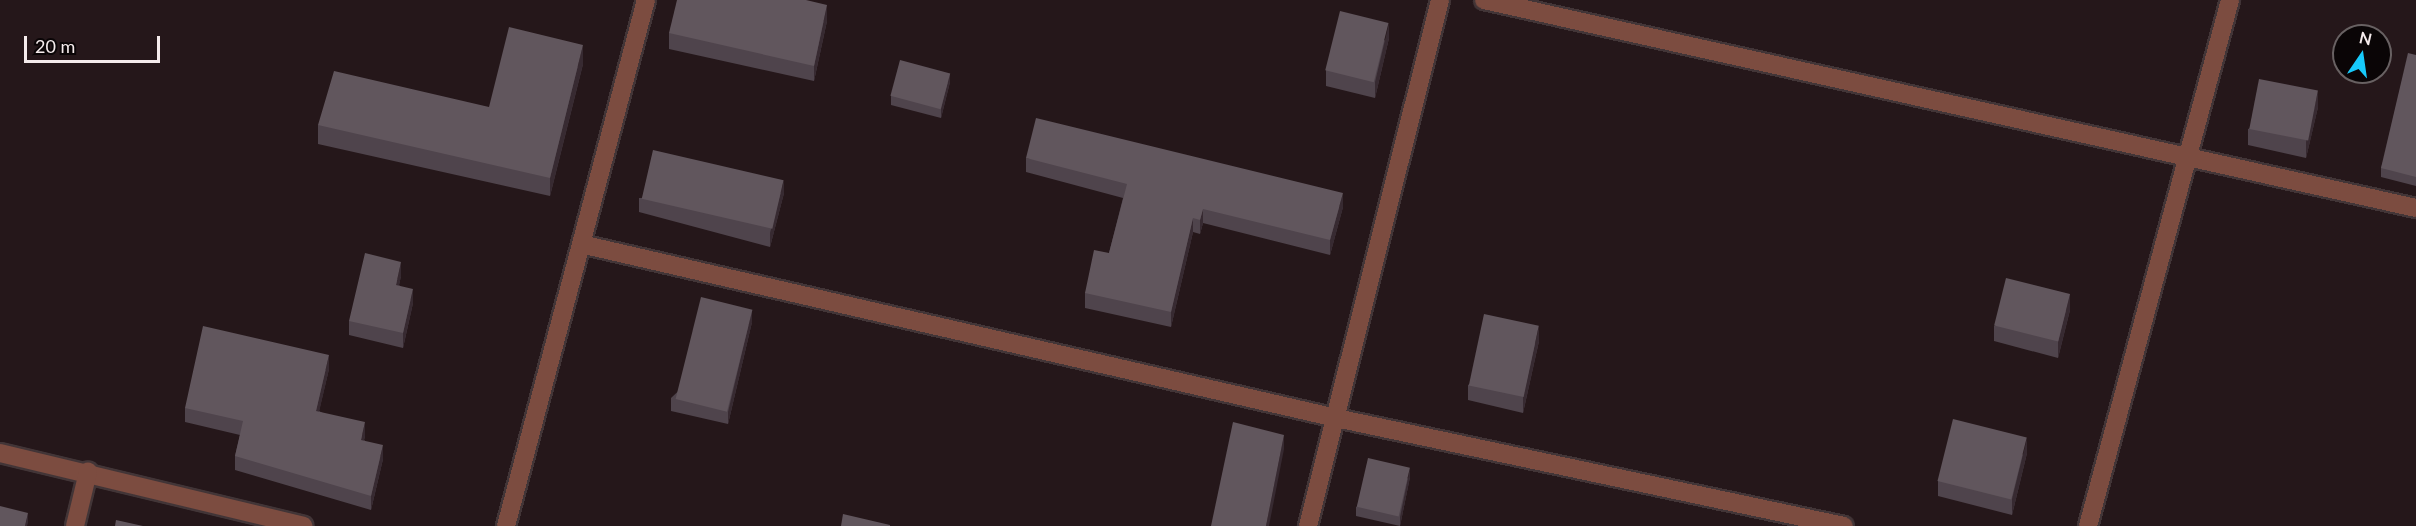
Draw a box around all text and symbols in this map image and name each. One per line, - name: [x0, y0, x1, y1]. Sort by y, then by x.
- scale bar: [27, 24, 164, 62]
- north arrow: [2332, 24, 2392, 84]
- text: N: [2358, 27, 2374, 49]
- text: 20 m: [35, 35, 75, 57]

